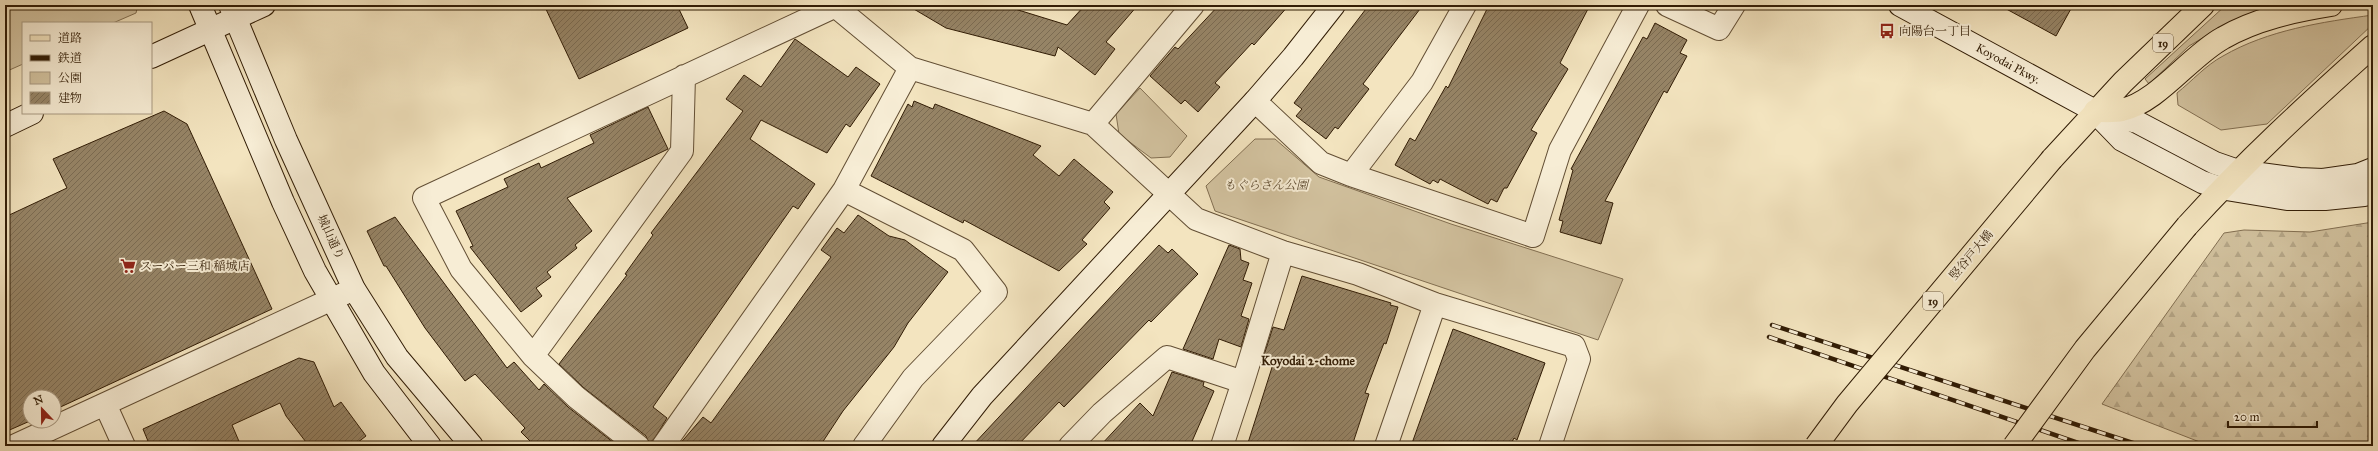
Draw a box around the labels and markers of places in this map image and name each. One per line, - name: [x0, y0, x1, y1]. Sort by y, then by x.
- bus stop icon: 向陽台一丁目: [1878, 22, 1896, 40]
- place label: 向陽台一丁目: [1899, 24, 1971, 38]
- supermarket icon: スーパー三和 稲城店: [119, 257, 137, 275]
- place label: スーパー三和 稲城店: [140, 259, 249, 273]

